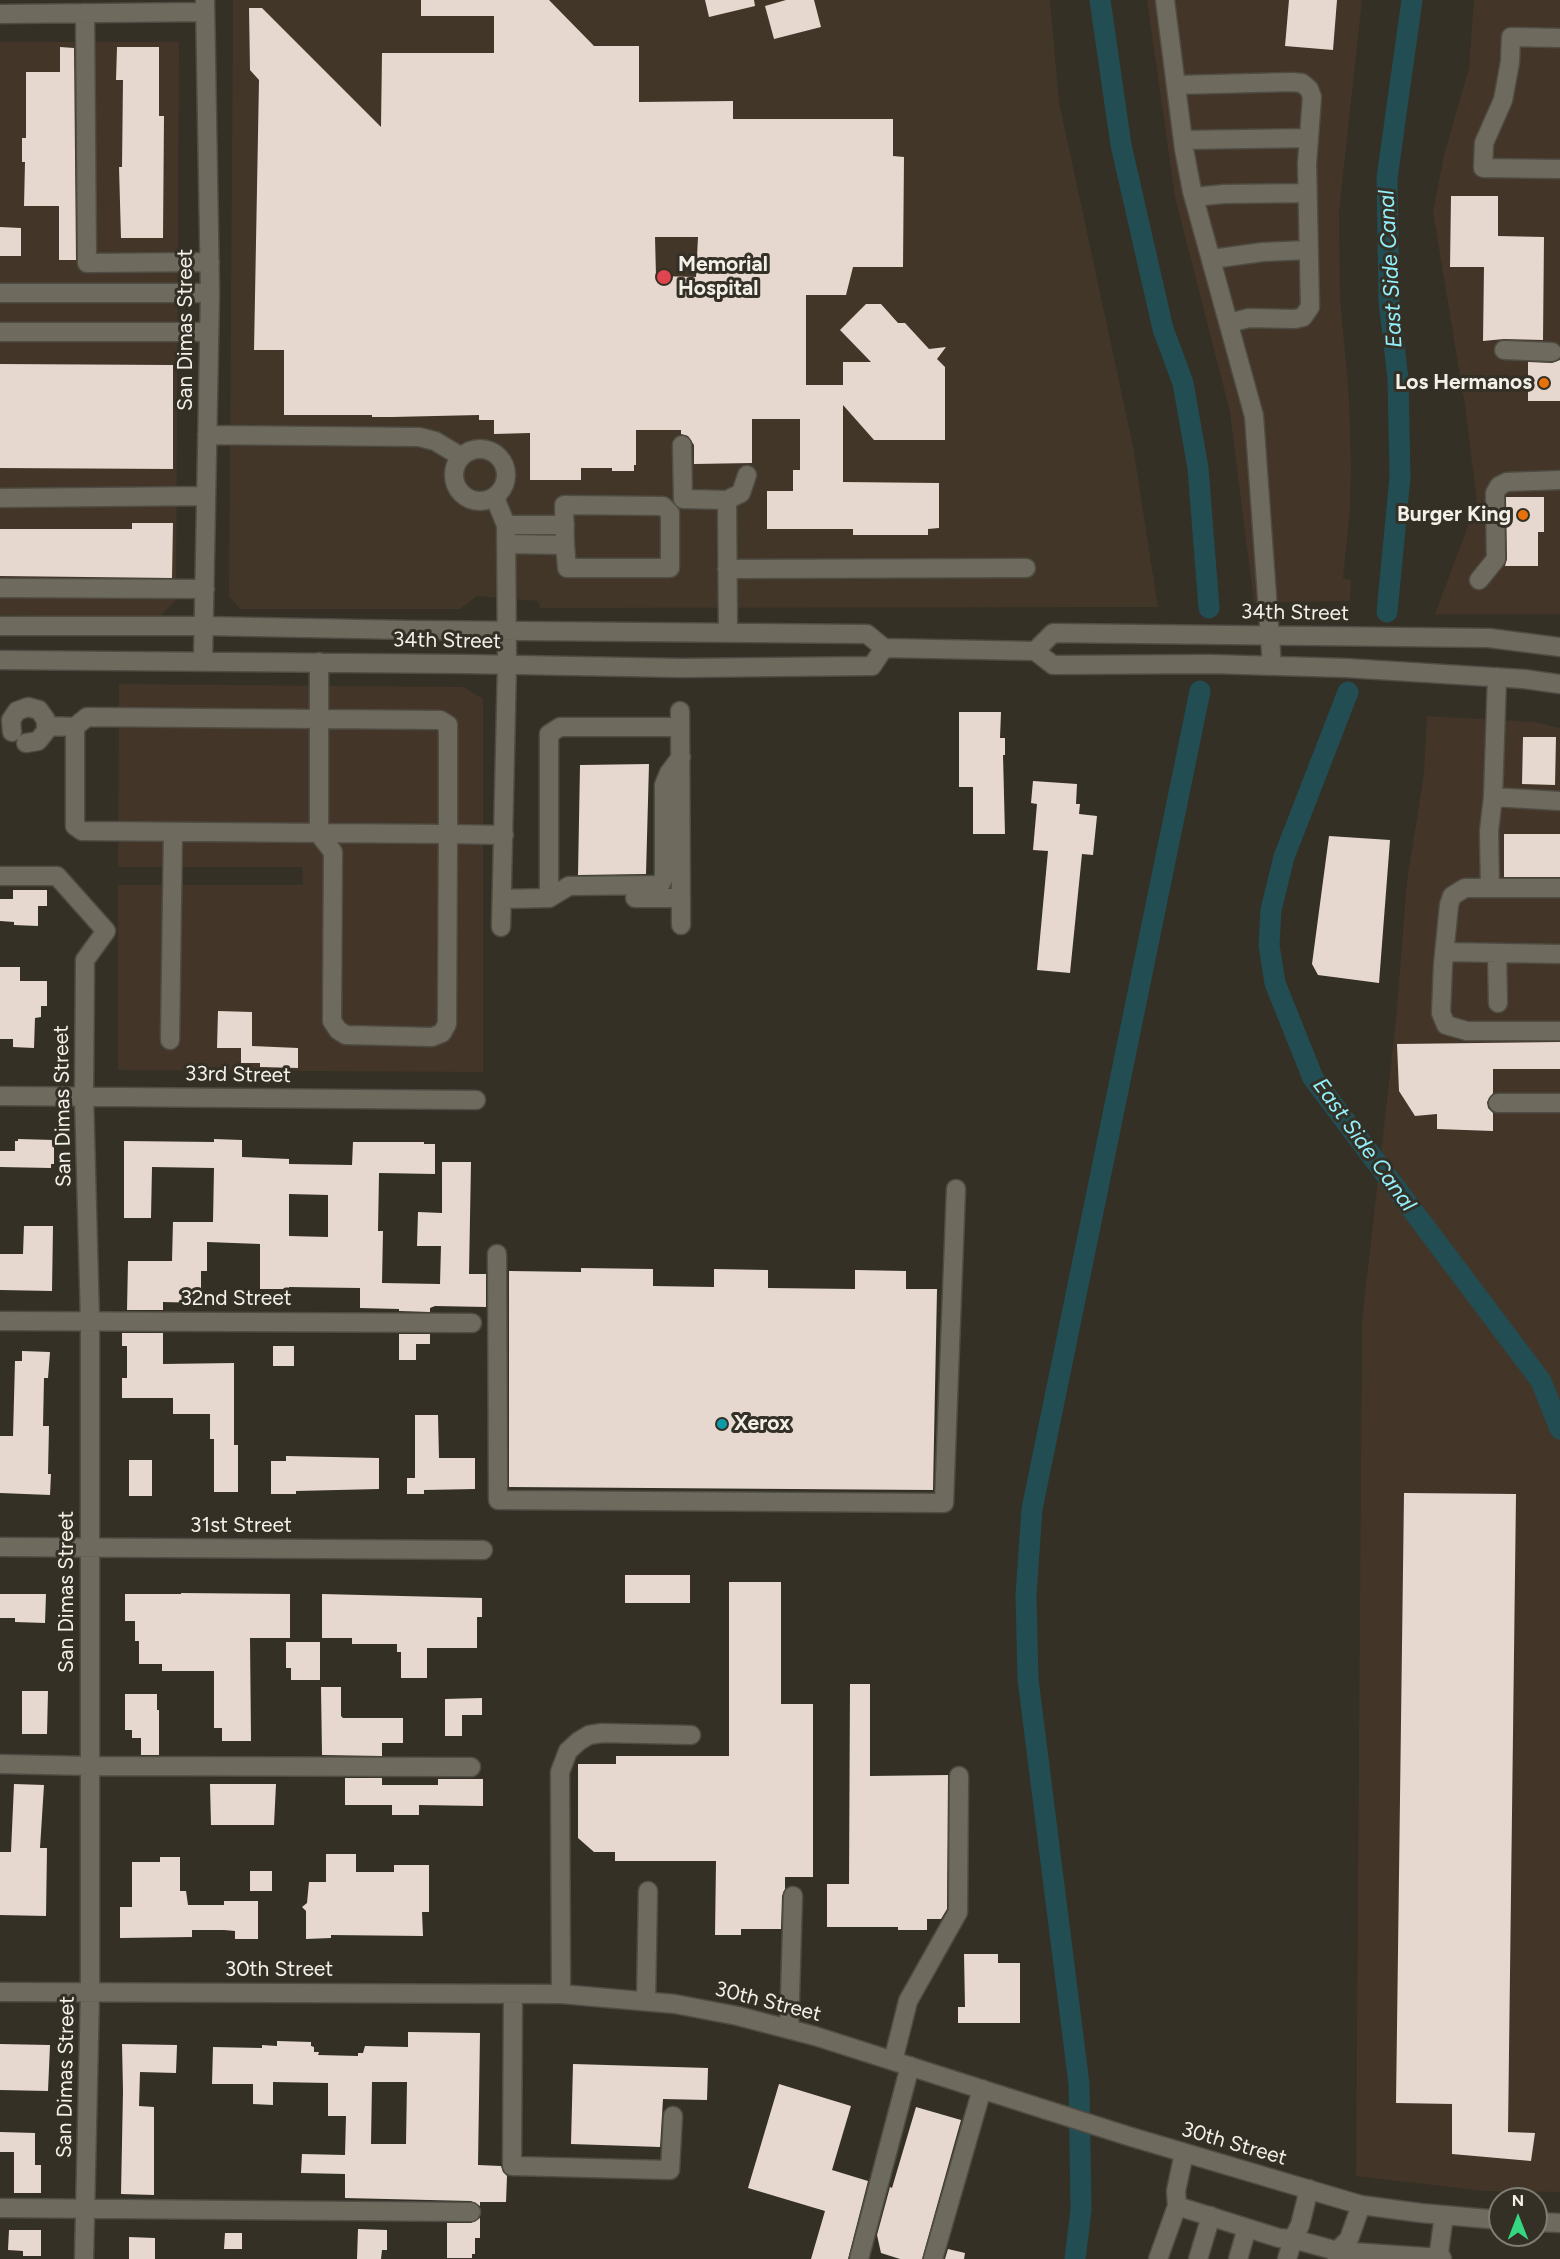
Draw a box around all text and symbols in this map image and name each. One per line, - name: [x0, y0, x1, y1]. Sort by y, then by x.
- water label: East Side Canal: [1374, 189, 1408, 349]
- street label: San Dimas Street: [173, 249, 199, 411]
- place label: Memorial Hospital: [678, 252, 768, 302]
- marker: Memorial Hospital: [655, 268, 673, 286]
- place label: Los Hermanos: [1395, 370, 1532, 396]
- marker: Los Hermanos: [1537, 376, 1551, 390]
- place label: Burger King: [1397, 502, 1511, 528]
- marker: Burger King: [1516, 508, 1530, 522]
- street label: 34th Street: [1241, 599, 1349, 627]
- street label: 34th Street: [393, 627, 501, 655]
- street label: San Dimas Street: [49, 1025, 77, 1187]
- street label: 33rd Street: [185, 1061, 291, 1089]
- water label: East Side Canal: [1307, 1073, 1421, 1217]
- street label: 32nd Street: [180, 1286, 292, 1312]
- place label: Xerox: [734, 1411, 790, 1437]
- marker: Xerox: [715, 1417, 729, 1431]
- street label: San Dimas Street: [54, 1511, 80, 1673]
- street label: 31st Street: [190, 1513, 292, 1539]
- street label: 30th Street: [225, 1957, 333, 1983]
- street label: 30th Street: [712, 1977, 824, 2027]
- street label: San Dimas Street: [52, 1996, 80, 2158]
- street label: 30th Street: [1178, 2117, 1290, 2171]
- north arrow: [1488, 2187, 1548, 2247]
- text: N: [1512, 2191, 1524, 2210]

